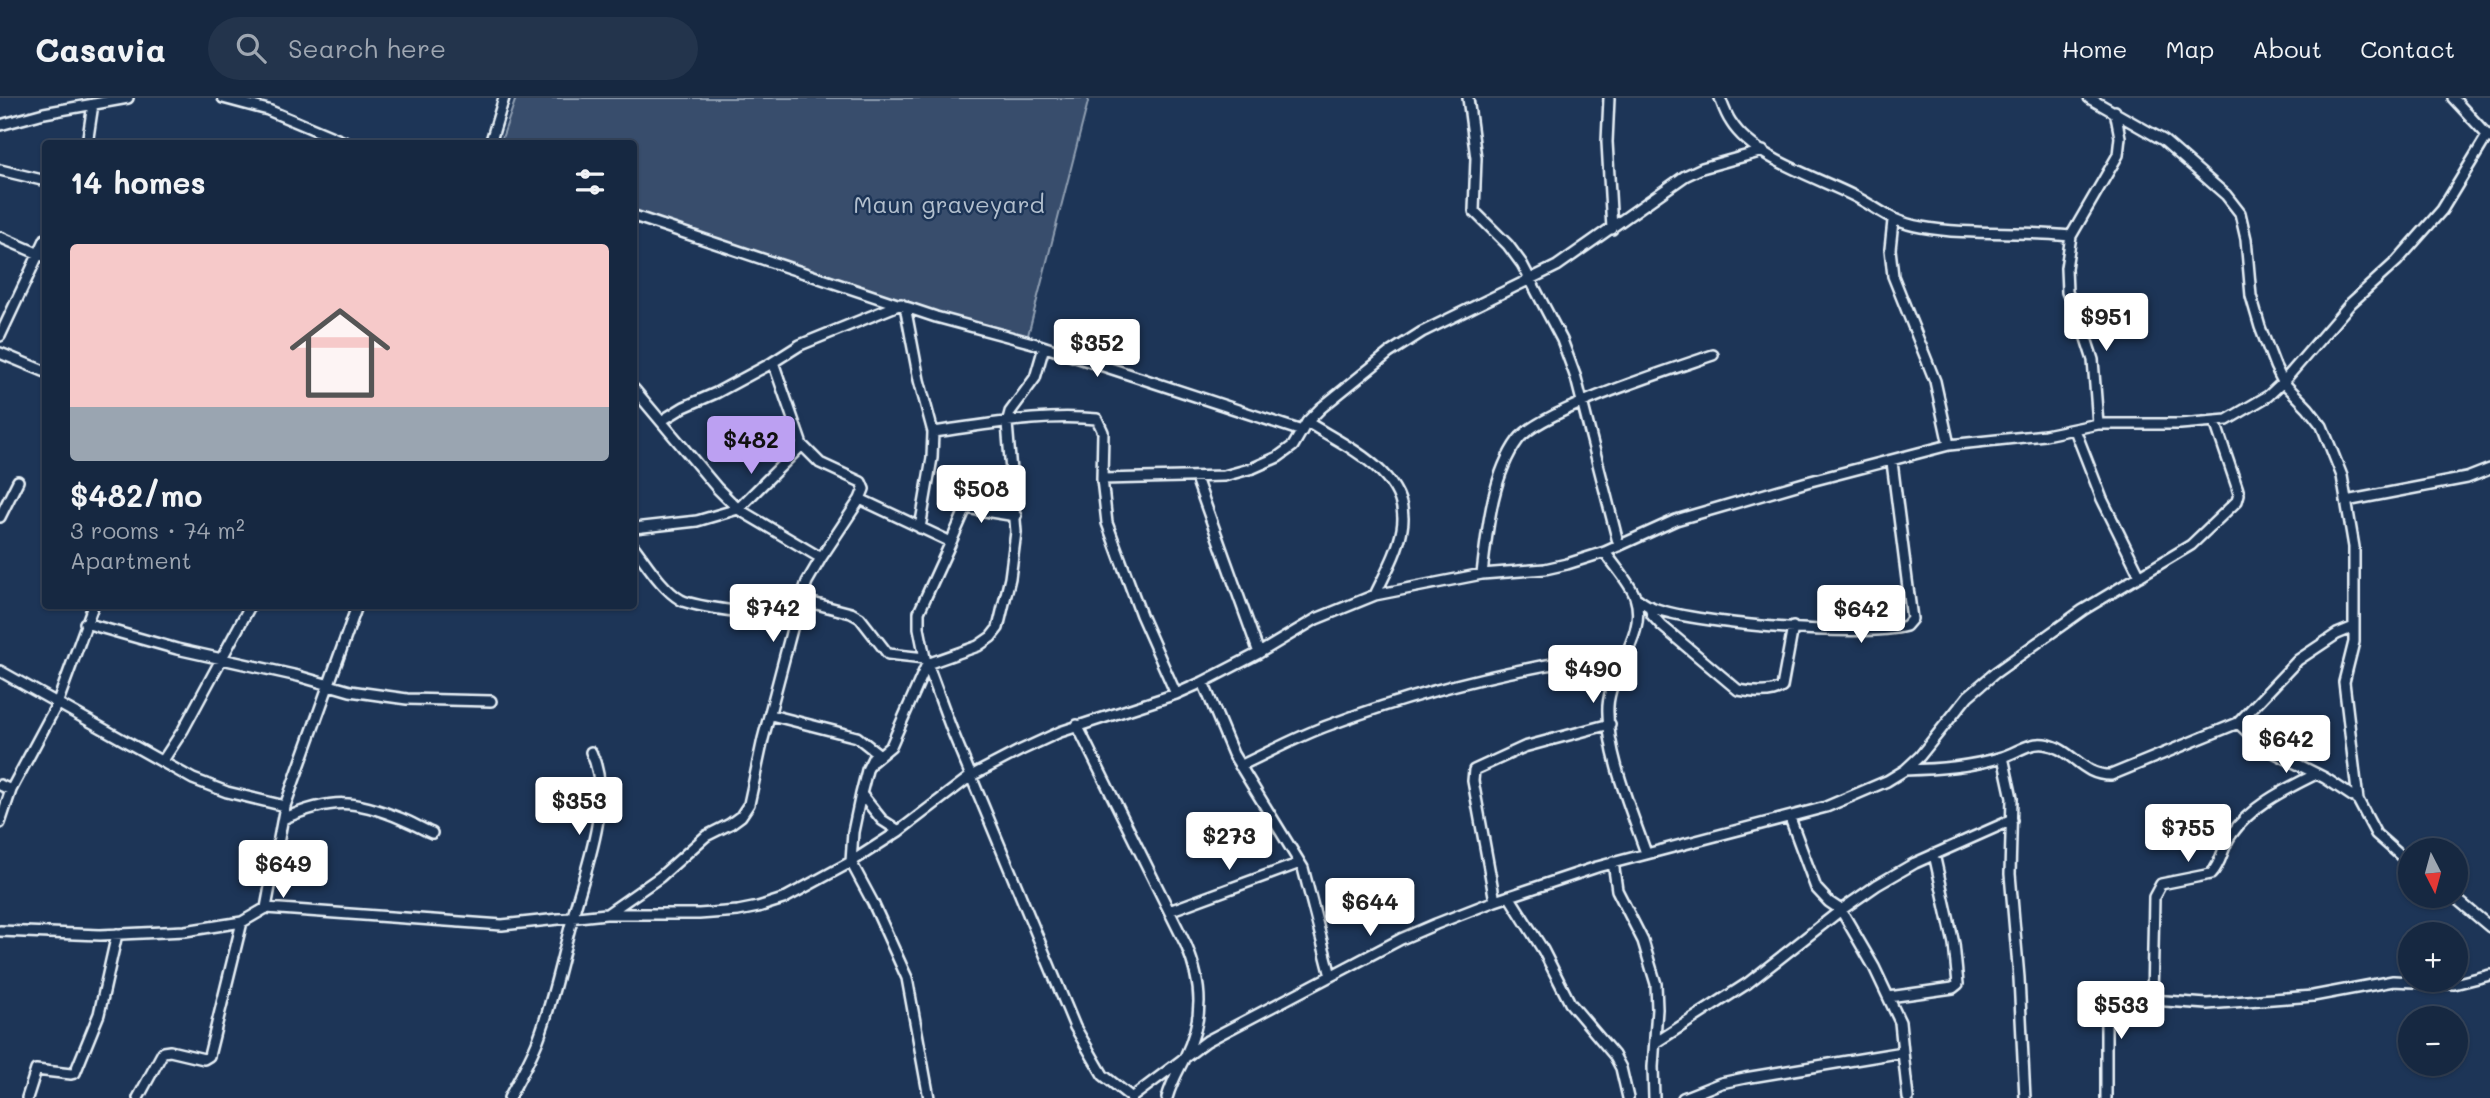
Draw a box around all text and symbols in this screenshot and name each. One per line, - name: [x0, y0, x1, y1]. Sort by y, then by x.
- search box: [208, 17, 698, 80]
- text: Casavia: [35, 27, 166, 70]
- icon: search: [232, 29, 270, 67]
- text: Search here: [288, 31, 446, 65]
- text: Home: [2062, 33, 2127, 64]
- text: Map: [2165, 33, 2214, 64]
- text: About: [2252, 33, 2322, 64]
- text: Contact: [2360, 33, 2455, 64]
- text: 14 homes: [70, 162, 206, 202]
- icon: filters: [571, 163, 609, 201]
- park label: Maun graveyard: [853, 188, 1045, 219]
- icon: home: [277, 290, 403, 416]
- pin: $951: [2065, 294, 2147, 353]
- text: $951: [2080, 301, 2132, 331]
- pin: $352: [1056, 320, 1138, 379]
- text: $352: [1070, 327, 1124, 357]
- pin: $482: [710, 416, 792, 476]
- text: $482: [723, 424, 779, 454]
- pin: $508: [940, 466, 1022, 525]
- text: $508: [953, 473, 1009, 503]
- text: $482/mo: [70, 475, 202, 515]
- text: 3 rooms · 74 m²: [70, 515, 245, 545]
- text: Apartment: [70, 545, 192, 575]
- pin: $742: [732, 584, 814, 644]
- pin: $642: [1820, 586, 1902, 645]
- text: $742: [746, 592, 800, 622]
- text: $642: [1833, 593, 1889, 623]
- pin: $490: [1552, 646, 1634, 705]
- text: $490: [1564, 653, 1622, 683]
- pin: $642: [2245, 716, 2327, 775]
- text: $642: [2258, 723, 2314, 753]
- pin: $353: [538, 778, 620, 837]
- text: $353: [551, 785, 607, 815]
- pin: $755: [2147, 804, 2229, 864]
- pin: $273: [1188, 812, 1270, 872]
- text: $755: [2161, 812, 2215, 842]
- text: $273: [1202, 820, 1256, 850]
- north arrow: [2398, 838, 2468, 908]
- map controls: [2398, 838, 2468, 1076]
- pin: $649: [242, 840, 324, 900]
- text: $649: [255, 848, 311, 878]
- pin: $644: [1329, 878, 1411, 938]
- text: $644: [1341, 886, 1399, 916]
- button: +: [2398, 922, 2468, 992]
- pin: $533: [2080, 982, 2162, 1041]
- text: $533: [2093, 989, 2149, 1019]
- button: −: [2398, 1006, 2468, 1076]

